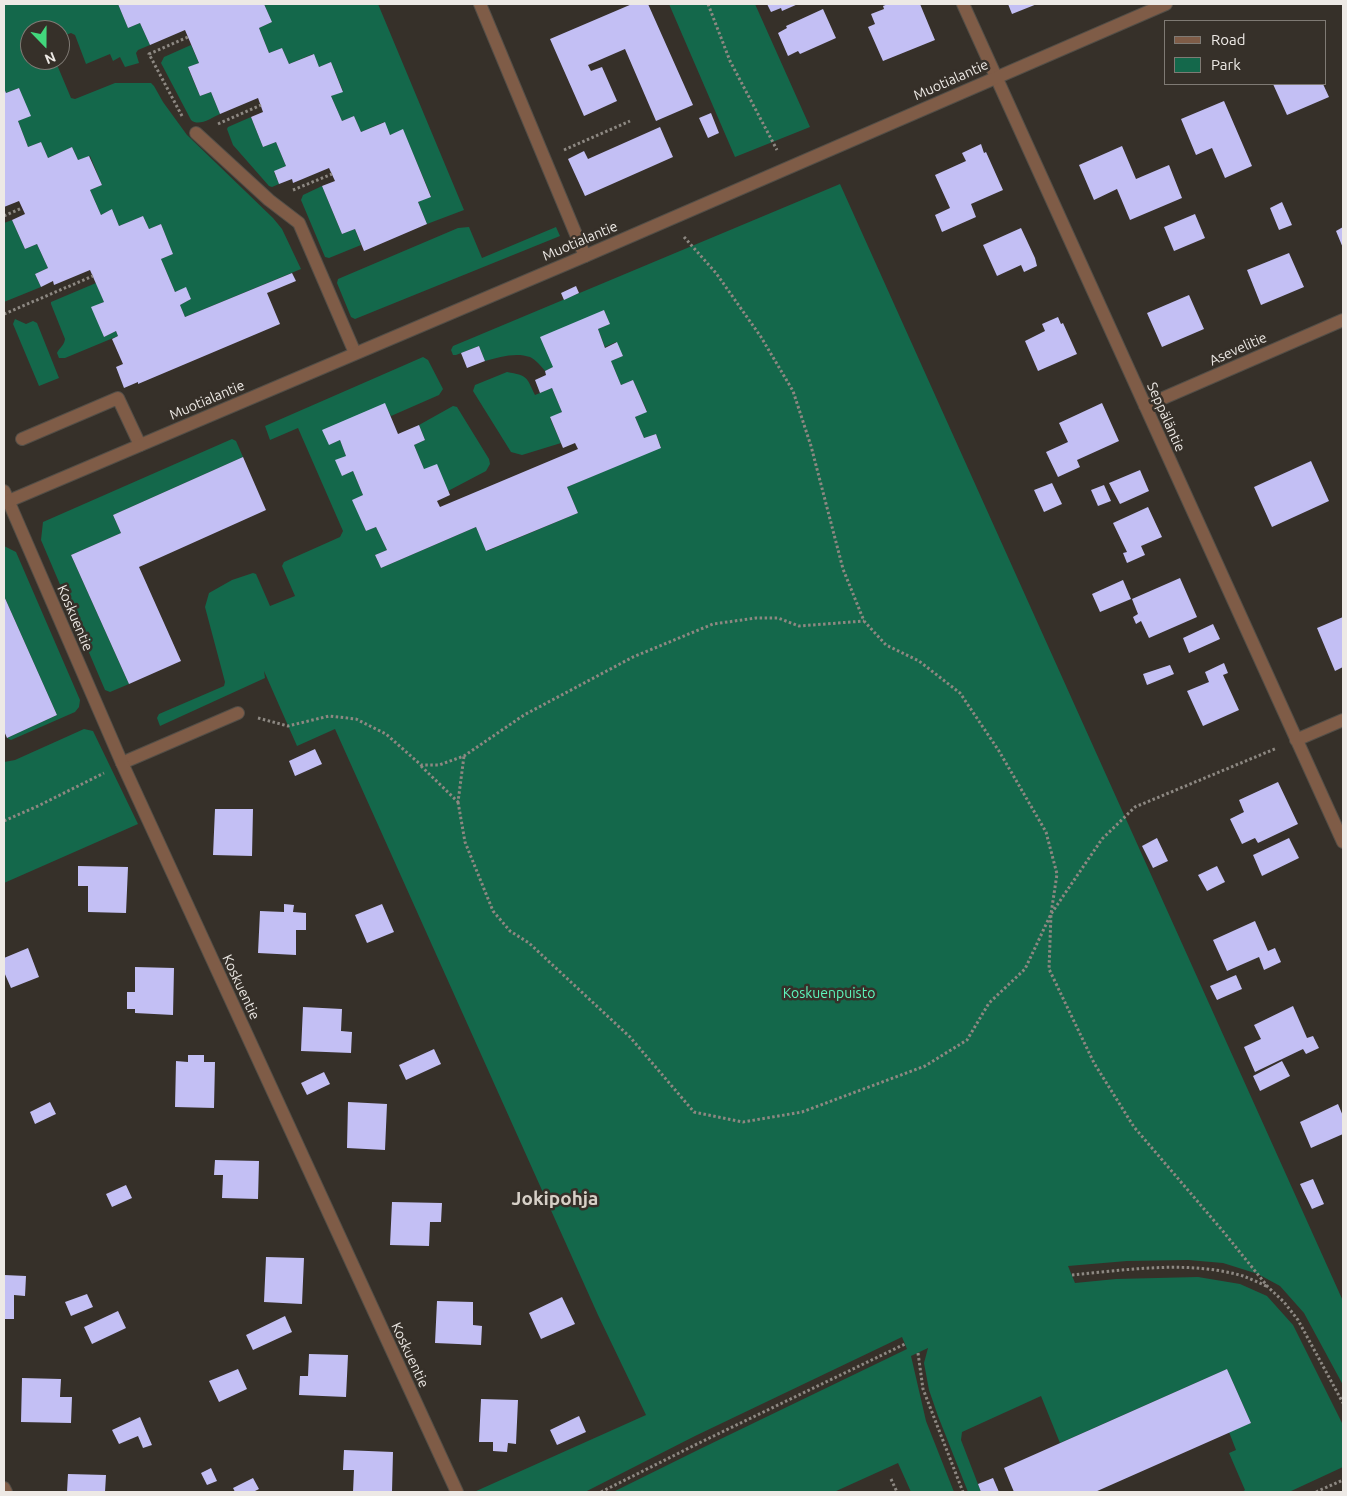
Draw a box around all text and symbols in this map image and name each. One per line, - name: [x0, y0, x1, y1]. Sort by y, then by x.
- north arrow: [20, 20, 70, 70]
- legend: [1164, 20, 1327, 85]
- text: Road: [1211, 31, 1246, 48]
- text: N: [42, 49, 58, 67]
- street label: Muotialantie: [911, 56, 991, 104]
- text: Park: [1211, 56, 1241, 73]
- street label: Muotialantie: [540, 218, 620, 264]
- street label: Asevelitie: [1207, 329, 1269, 369]
- street label: Muotialantie: [167, 377, 247, 423]
- street label: Seppäläntie: [1143, 380, 1189, 454]
- street label: Koskuentie: [54, 582, 96, 654]
- street label: Koskuentie: [219, 952, 263, 1022]
- park label: Koskuenpuisto: [783, 985, 875, 1001]
- district label: Jokipohja: [512, 1188, 598, 1210]
- street label: Koskuentie: [388, 1320, 432, 1390]

